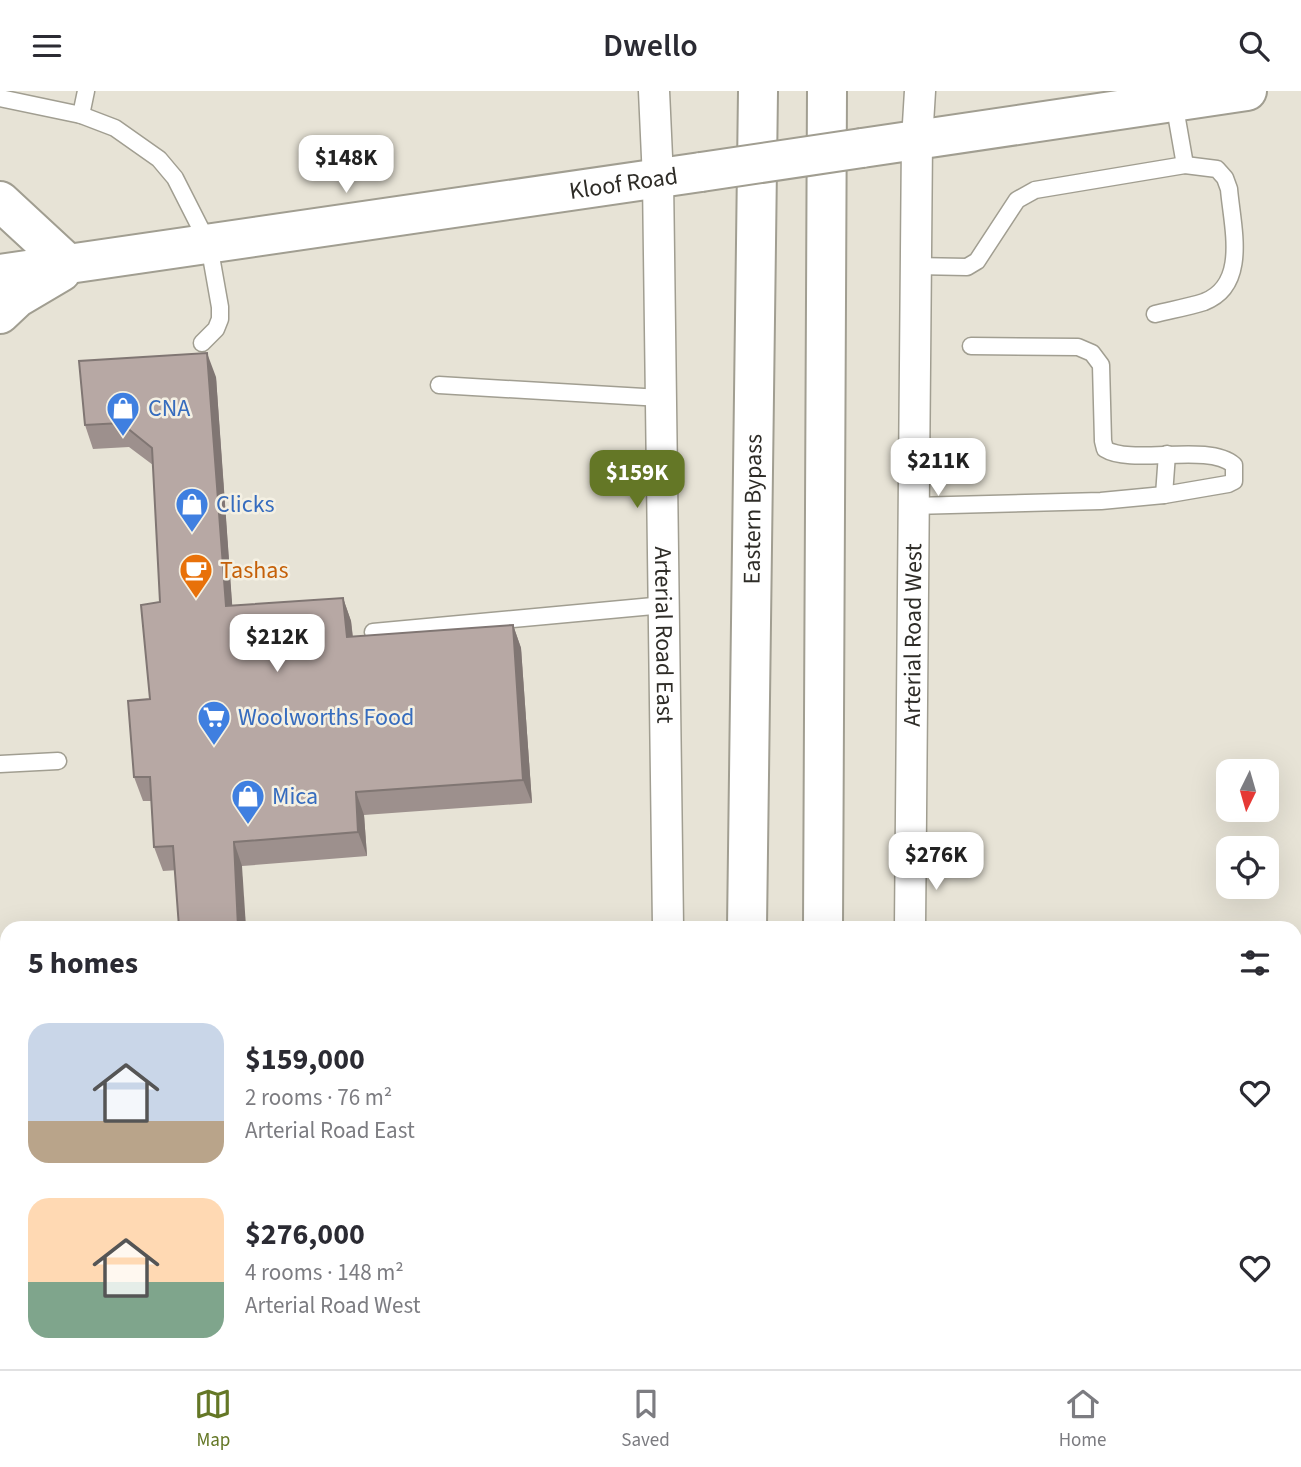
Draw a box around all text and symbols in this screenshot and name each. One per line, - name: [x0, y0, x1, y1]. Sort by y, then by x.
- text: Dwello: [603, 23, 698, 69]
- icon: menu: [28, 27, 66, 65]
- icon: search: [1235, 27, 1273, 65]
- pin: $148K: [297, 135, 395, 195]
- text: $148K: [315, 141, 377, 174]
- street label: Kloof Road: [567, 158, 680, 208]
- shop icon: CNA: [104, 389, 142, 438]
- place label: CNA: [148, 391, 190, 426]
- street label: Eastern Bypass: [734, 434, 771, 585]
- pin: $211K: [889, 439, 987, 498]
- text: $211K: [907, 444, 969, 477]
- pin: $159K: [588, 451, 686, 510]
- text: $159K: [606, 456, 668, 489]
- shop icon: Clicks: [173, 485, 211, 534]
- place label: Clicks: [216, 487, 275, 522]
- street label: Arterial Road West: [894, 543, 931, 727]
- street label: Arterial Road East: [645, 546, 683, 724]
- cafe icon: Tashas: [177, 551, 215, 600]
- place label: Tashas: [220, 553, 288, 588]
- pin: $212K: [228, 615, 326, 674]
- text: $212K: [246, 620, 308, 653]
- supermarket icon: Woolworths Food: [195, 698, 233, 747]
- place label: Woolworths Food: [238, 700, 414, 735]
- north arrow: [1216, 759, 1279, 823]
- map controls: [1216, 759, 1279, 899]
- shop icon: Mica: [229, 777, 267, 826]
- place label: Mica: [272, 779, 318, 814]
- pin: $276K: [887, 833, 985, 892]
- button: locate: [1216, 836, 1279, 899]
- text: $276K: [905, 838, 967, 871]
- text: 5 homes: [28, 942, 138, 985]
- icon: filters: [1236, 944, 1274, 982]
- text: $159,000: [245, 1038, 365, 1081]
- icon: home: [84, 1051, 168, 1135]
- icon: heart: [1236, 1074, 1274, 1112]
- text: 2 rooms · 76 m²: [245, 1081, 392, 1114]
- text: Arterial Road East: [245, 1114, 415, 1147]
- text: $276,000: [245, 1213, 365, 1256]
- icon: home: [84, 1226, 168, 1310]
- icon: heart: [1236, 1249, 1274, 1287]
- text: 4 rooms · 148 m²: [245, 1256, 404, 1289]
- text: Arterial Road West: [245, 1289, 420, 1322]
- tab: Map: [194, 1385, 232, 1454]
- tab: Saved: [621, 1385, 670, 1454]
- tab: Home: [1059, 1385, 1107, 1454]

